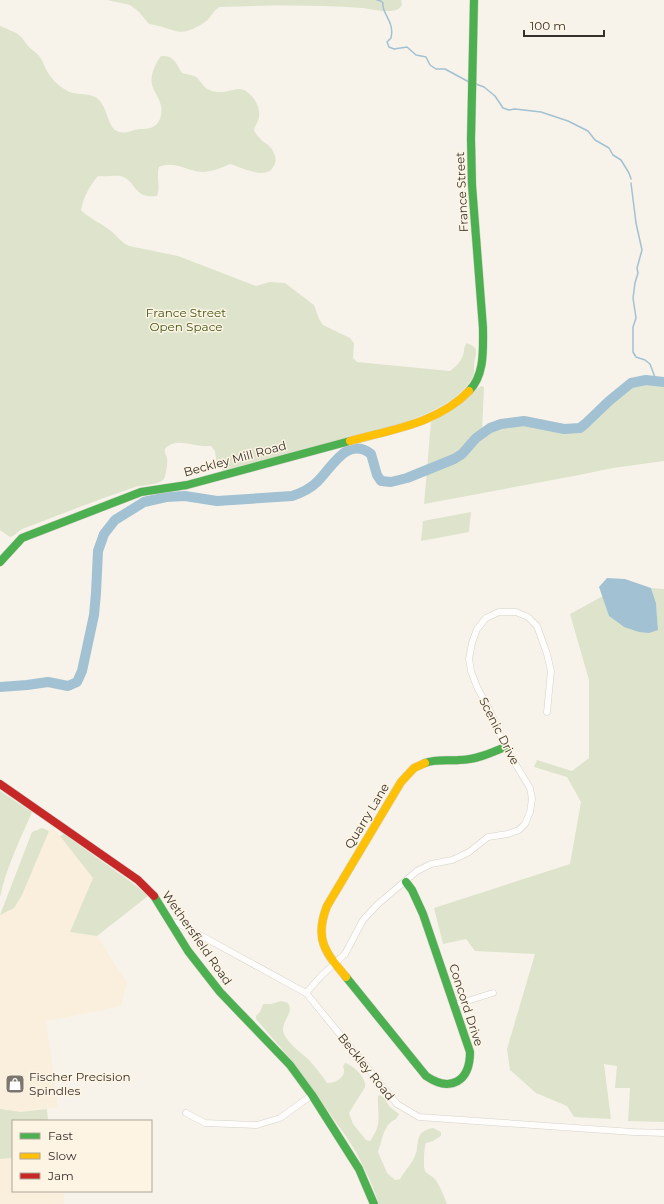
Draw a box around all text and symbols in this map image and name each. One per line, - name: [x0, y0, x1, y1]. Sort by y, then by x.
- scale bar: [524, 12, 604, 38]
- text: 100 m: [530, 18, 566, 33]
- street label: France Street: [452, 151, 471, 233]
- park label: France Street Open Space: [146, 305, 226, 334]
- street label: Beckley Mill Road: [182, 438, 288, 479]
- street label: Scenic Drive: [476, 694, 523, 767]
- street label: Quarry Lane: [341, 780, 392, 851]
- street label: Wethersfield Road: [159, 888, 235, 988]
- street label: Concord Drive: [446, 962, 487, 1048]
- street label: Beckley Road: [335, 1030, 398, 1103]
- place label: Fischer Precision Spindles: [29, 1069, 131, 1098]
- shop icon: Fischer Precision Spindles: [4, 1073, 26, 1095]
- legend: [12, 1120, 152, 1192]
- text: Fast: [48, 1128, 73, 1143]
- text: Slow: [48, 1148, 77, 1163]
- text: Jam: [47, 1168, 74, 1183]

